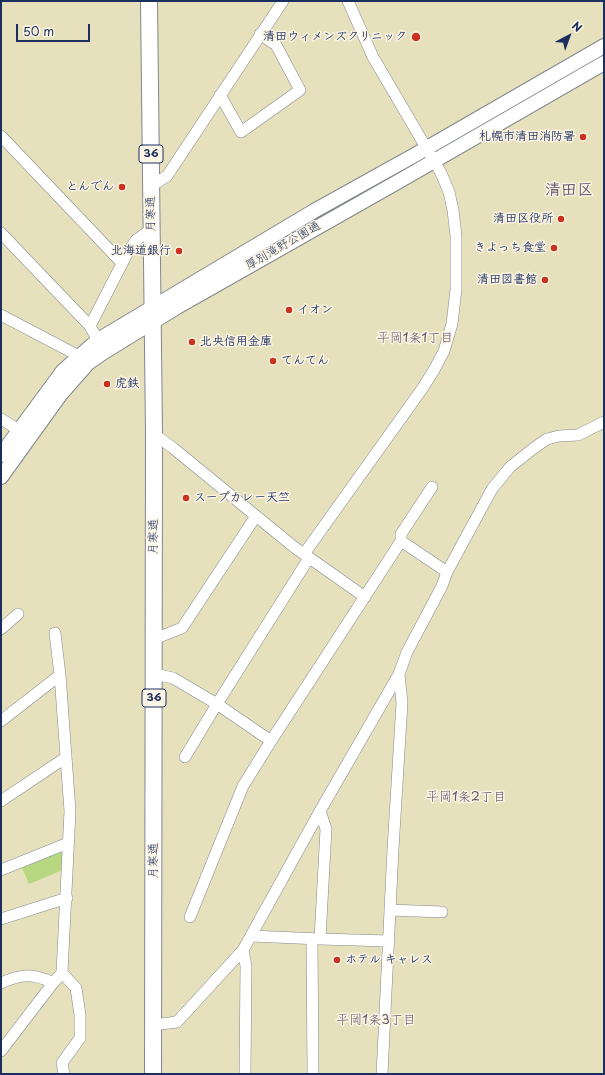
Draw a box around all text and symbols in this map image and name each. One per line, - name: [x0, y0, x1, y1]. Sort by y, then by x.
- scale bar: [18, 16, 92, 42]
- north arrow: [549, 16, 589, 56]
- text: N: [568, 17, 586, 36]
- text: 50 m: [23, 22, 54, 40]
- place label: 清田ウィメンズクリニック: [263, 30, 407, 44]
- marker: 清田ウィメンズクリニック: [410, 31, 422, 43]
- place label: 札幌市清田消防署: [479, 130, 575, 144]
- marker: 札幌市清田消防署: [578, 132, 588, 142]
- road number: 36: [139, 145, 163, 163]
- place label: とんでん: [66, 180, 114, 194]
- district label: 清田区: [545, 181, 593, 201]
- marker: とんでん: [117, 182, 127, 192]
- street label: 月寒通: [143, 196, 159, 232]
- place label: 清田区役所: [493, 212, 553, 226]
- marker: 清田区役所: [556, 214, 566, 224]
- street label: 厚別滝野公園通: [243, 219, 323, 273]
- place label: きよっち食堂: [474, 241, 546, 255]
- marker: きよっち食堂: [549, 243, 559, 253]
- place label: 北海道銀行: [111, 244, 171, 258]
- marker: 北海道銀行: [174, 246, 184, 256]
- place label: 清田図書館: [477, 273, 537, 287]
- marker: 清田図書館: [540, 275, 550, 285]
- place label: イオン: [297, 303, 333, 317]
- marker: イオン: [284, 305, 294, 315]
- district label: 平岡1条1丁目: [377, 330, 453, 346]
- place label: 北央信用金庫: [200, 335, 272, 349]
- marker: 北央信用金庫: [187, 337, 197, 347]
- place label: てんてん: [281, 354, 329, 368]
- marker: てんてん: [268, 356, 278, 366]
- place label: 虎鉄: [115, 377, 139, 391]
- marker: 虎鉄: [102, 379, 112, 389]
- place label: スープカレー天竺: [194, 491, 290, 505]
- marker: スープカレー天竺: [181, 493, 191, 503]
- street label: 月寒通: [147, 519, 161, 555]
- road number: 36: [142, 689, 166, 707]
- district label: 平岡1条2丁目: [426, 789, 506, 805]
- street label: 月寒通: [147, 843, 161, 879]
- place label: ホテル キャレス: [345, 953, 433, 967]
- marker: ホテル キャレス: [332, 955, 342, 965]
- district label: 平岡1条3丁目: [336, 1012, 416, 1028]

